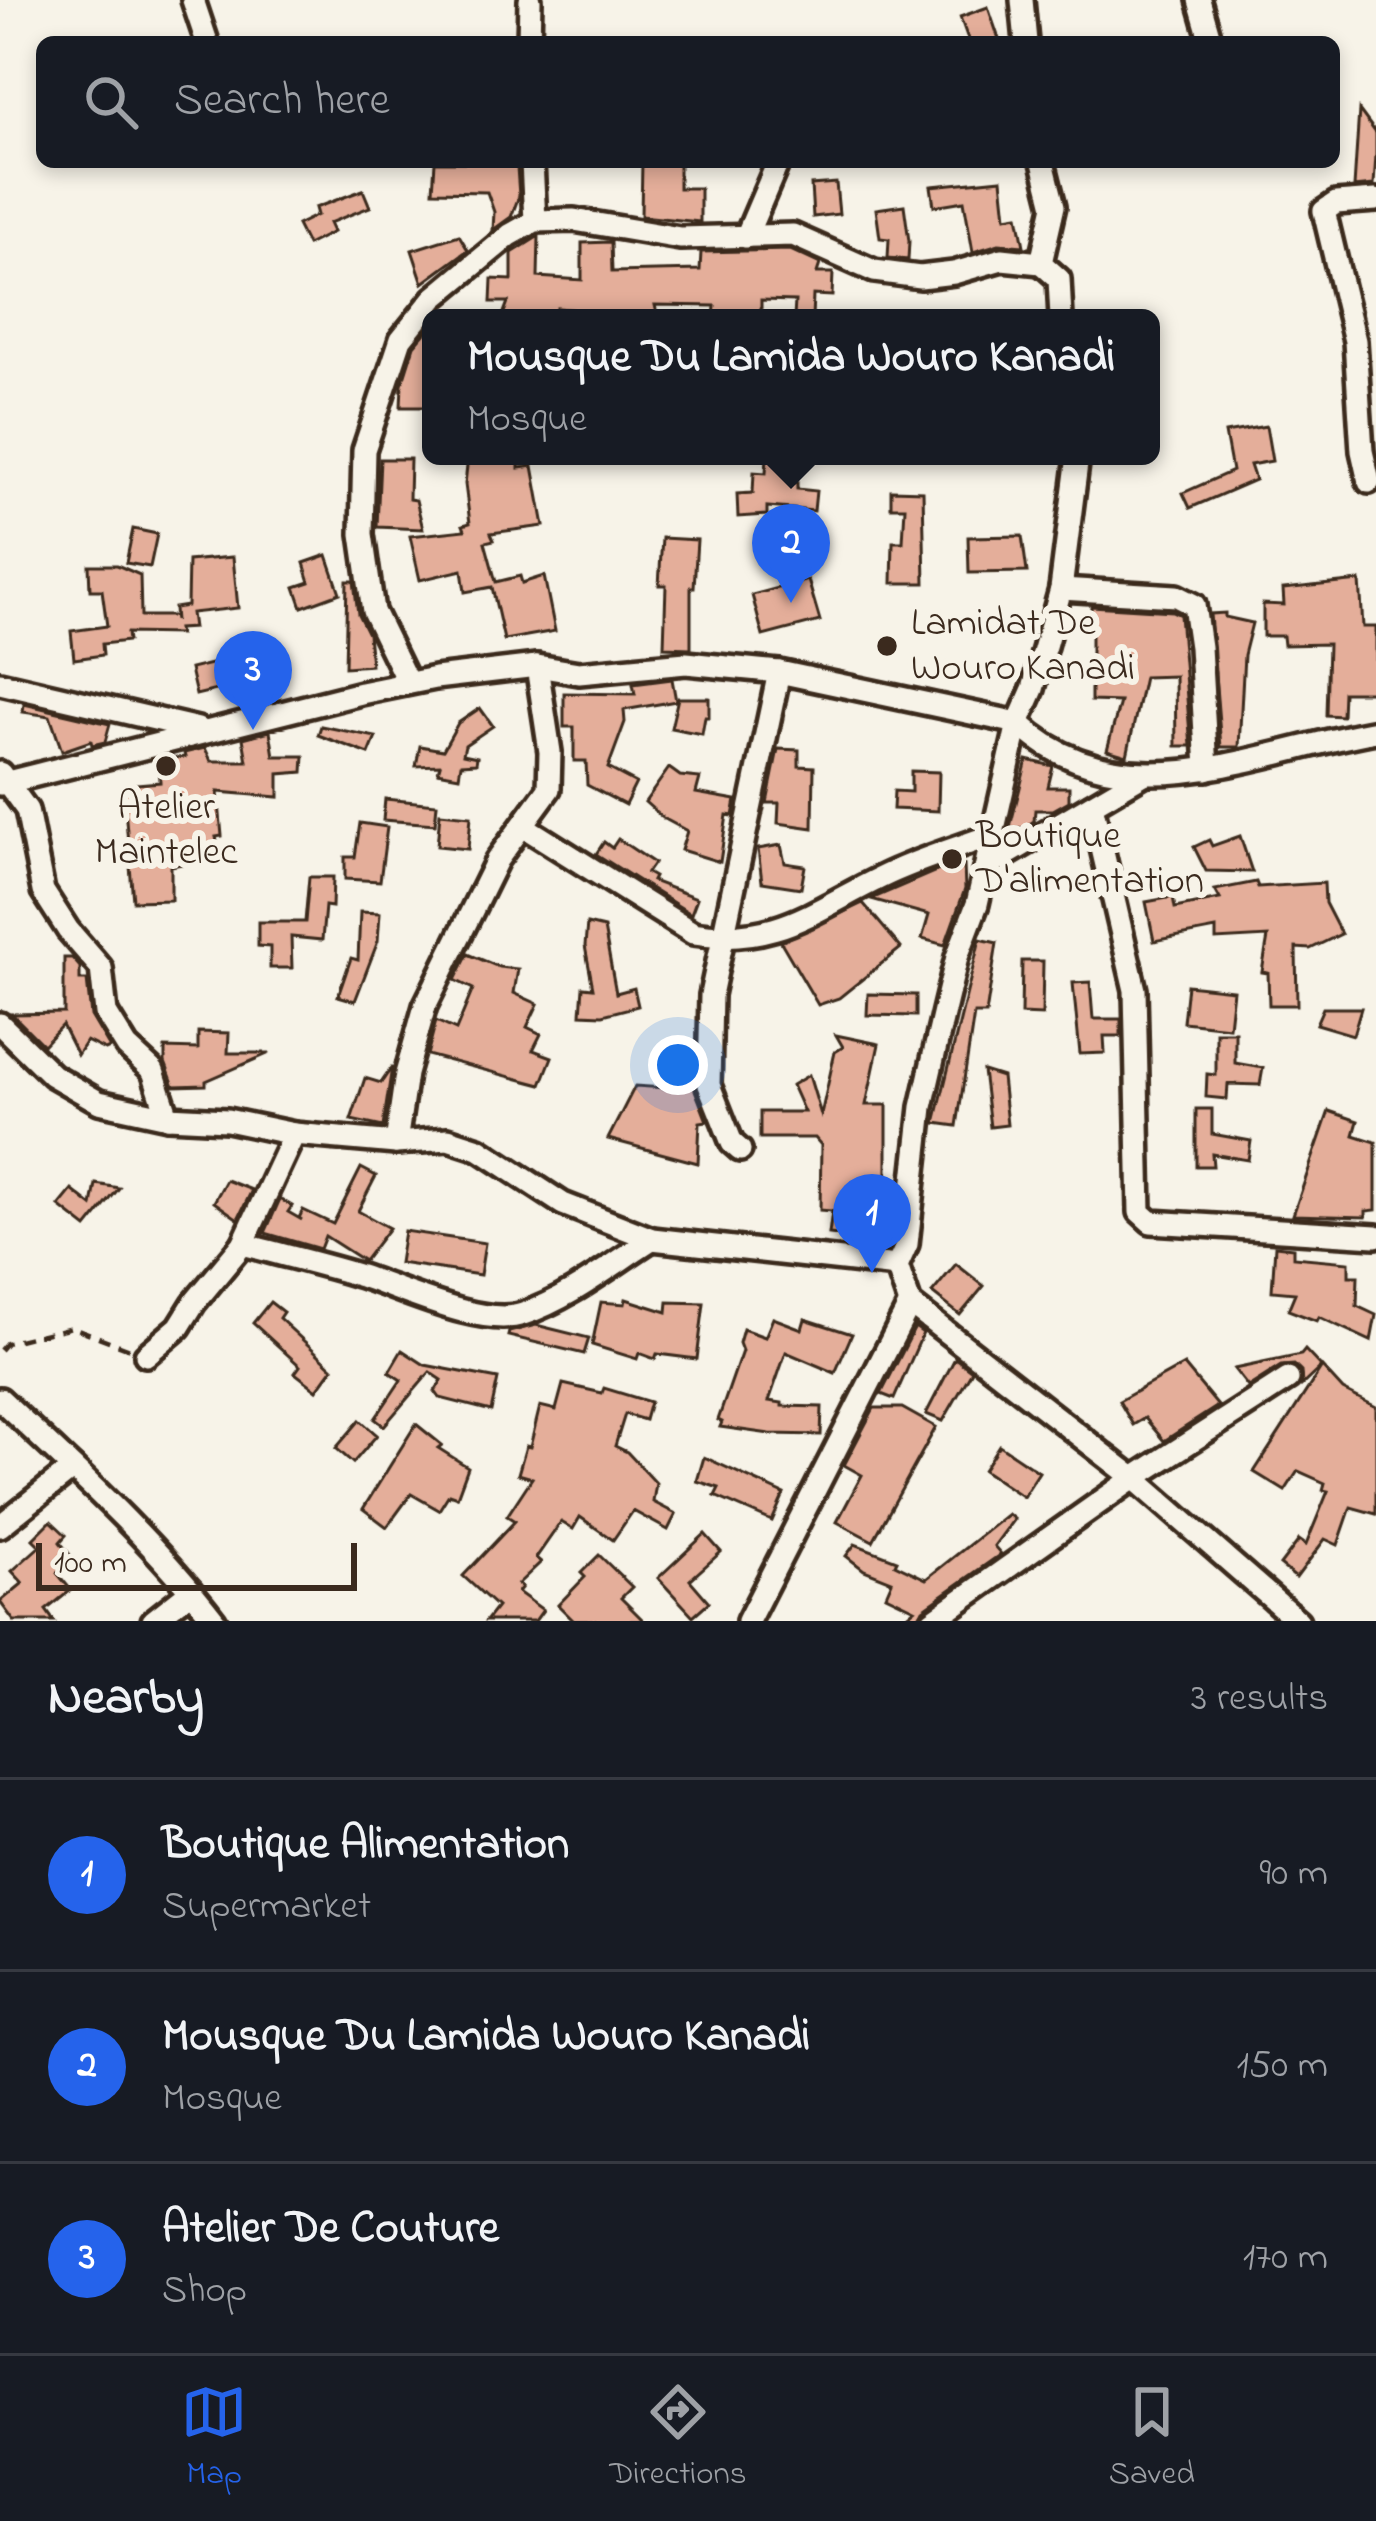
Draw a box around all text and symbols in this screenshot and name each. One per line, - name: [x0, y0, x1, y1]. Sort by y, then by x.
- search box: [36, 36, 1340, 168]
- icon: search: [78, 69, 144, 135]
- text: Search here: [174, 69, 390, 135]
- popup: [422, 309, 1160, 465]
- text: Mousque Du Lamida Wouro Kanadi: [467, 326, 1115, 392]
- text: Mosque: [467, 392, 587, 449]
- pin: 2: [752, 504, 830, 603]
- place label: Lamidat De Wouro Kanadi: [911, 596, 1135, 698]
- pin: 3: [214, 631, 292, 730]
- marker: Lamidat De Wouro Kanadi: [874, 633, 900, 659]
- marker: Atelier Maintelec: [153, 753, 179, 779]
- place label: Atelier Maintelec: [95, 780, 238, 882]
- place label: Boutique D'alimentation: [975, 809, 1204, 911]
- marker: Boutique D'alimentation: [939, 846, 965, 872]
- your location: [648, 1035, 708, 1095]
- pin: 1: [833, 1174, 911, 1273]
- scale bar: [36, 1537, 357, 1590]
- text: 100 m: [54, 1540, 127, 1588]
- text: Nearby: [48, 1662, 204, 1737]
- text: 3 results: [1191, 1671, 1328, 1728]
- text: Boutique Alimentation: [162, 1813, 569, 1879]
- text: 1: [81, 1846, 93, 1903]
- text: 90 m: [1259, 1846, 1328, 1903]
- text: Supermarket: [162, 1879, 371, 1936]
- text: Mousque Du Lamida Wouro Kanadi: [162, 2005, 810, 2071]
- text: 2: [77, 2038, 97, 2095]
- text: 150 m: [1236, 2038, 1328, 2095]
- text: Mosque: [162, 2071, 282, 2128]
- text: Atelier De Couture: [162, 2197, 499, 2263]
- text: 3: [79, 2230, 95, 2287]
- text: 170 m: [1243, 2230, 1328, 2287]
- text: Shop: [162, 2263, 247, 2320]
- tab: Map: [181, 2379, 247, 2499]
- tab: Directions: [609, 2379, 746, 2499]
- tab: Saved: [1109, 2379, 1195, 2499]

